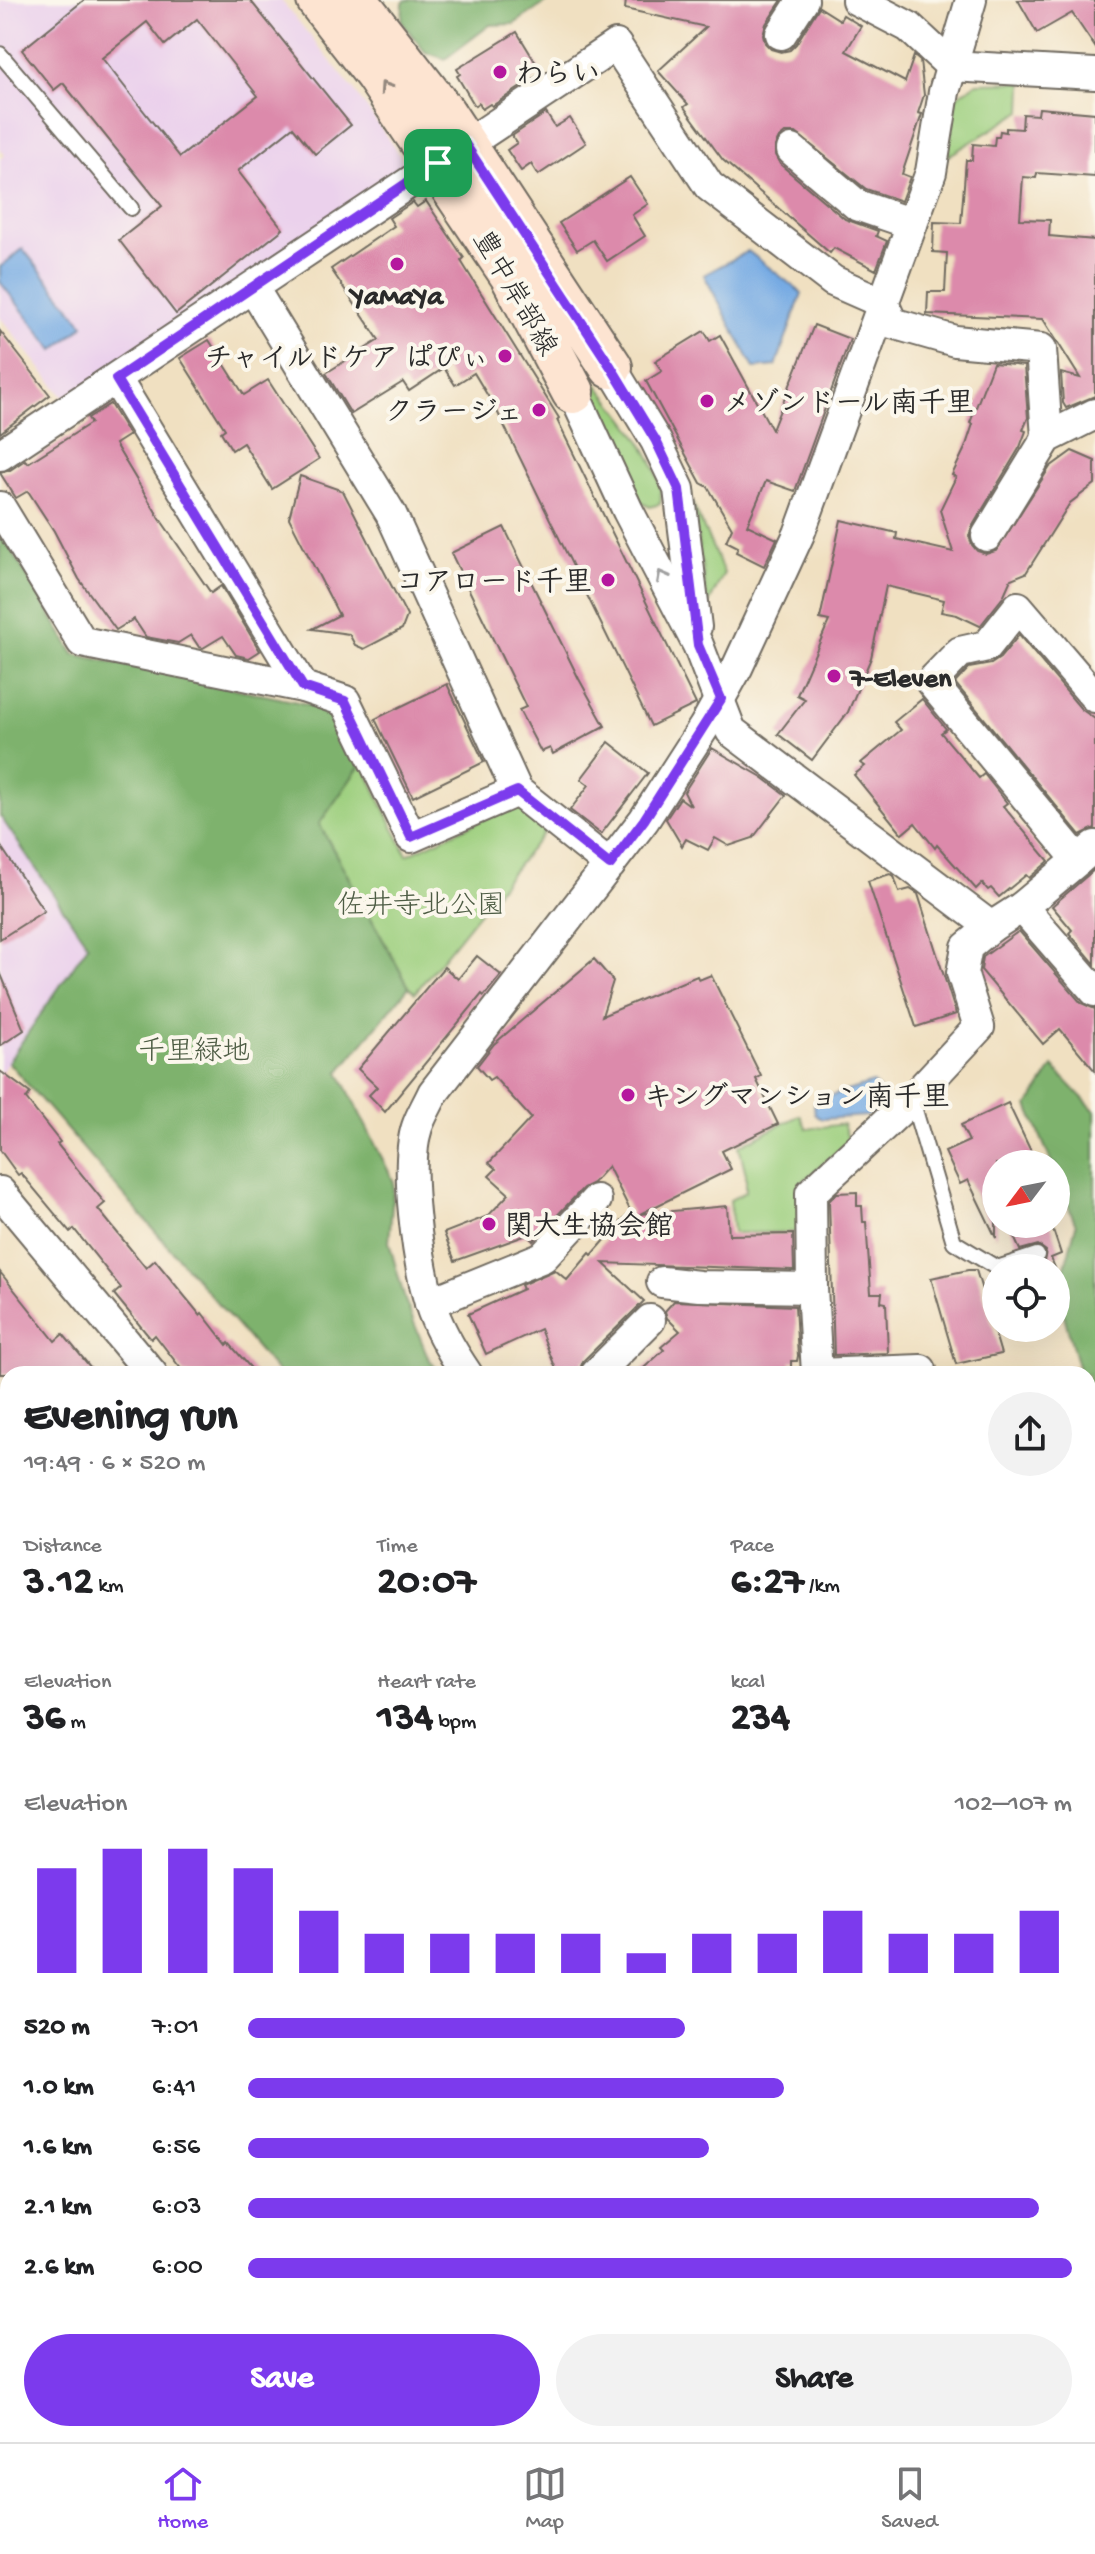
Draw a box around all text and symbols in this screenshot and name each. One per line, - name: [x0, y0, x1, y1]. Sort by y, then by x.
- place label: わらい: [516, 60, 600, 93]
- marker: わらい: [491, 63, 509, 81]
- one-way arrow: [380, 82, 395, 96]
- pin: [404, 129, 472, 197]
- icon: arrive: [416, 141, 460, 185]
- street label: 豊中岸部線: [464, 225, 563, 363]
- marker: YaMaYa: [388, 255, 406, 273]
- place label: YaMaYa: [348, 282, 444, 315]
- place label: チャイルドケア ぱぴぃ: [205, 343, 489, 377]
- marker: チャイルドケア ぱぴぃ: [496, 347, 514, 365]
- place label: メゾンドール南千里: [723, 387, 974, 422]
- marker: メゾンドール南千里: [698, 392, 716, 410]
- place label: クラージェ: [385, 398, 523, 431]
- marker: クラージェ: [530, 401, 548, 419]
- place label: コアロード千里: [396, 567, 592, 601]
- one-way arrow: [657, 570, 672, 585]
- marker: コアロード千里: [599, 571, 617, 589]
- place label: 7-Eleven: [848, 664, 952, 697]
- marker: 7-Eleven: [825, 667, 843, 685]
- park label: 佐井寺北公園: [337, 890, 505, 924]
- park label: 千里緑地: [138, 1036, 250, 1070]
- place label: キングマンション南千里: [644, 1081, 950, 1116]
- marker: キングマンション南千里: [619, 1086, 637, 1104]
- north arrow: [982, 1150, 1070, 1238]
- map controls: [982, 1150, 1070, 1342]
- place label: 関大生協会館: [505, 1210, 673, 1245]
- marker: 関大生協会館: [480, 1215, 498, 1233]
- button: locate: [982, 1254, 1070, 1342]
- button: share: [988, 1392, 1072, 1476]
- text: Evening run: [24, 1393, 237, 1445]
- text: 19:49 · 6 × 520 m: [24, 1449, 205, 1480]
- text: Distance: [24, 1534, 102, 1560]
- text: Time: [377, 1534, 418, 1560]
- text: Pace: [731, 1534, 774, 1560]
- text: 3.12: [24, 1560, 93, 1607]
- text: 20:07: [377, 1560, 476, 1607]
- text: 6:27: [731, 1560, 804, 1607]
- text: km: [93, 1574, 124, 1600]
- text: /km: [804, 1574, 840, 1600]
- text: Elevation: [24, 1670, 111, 1696]
- text: Heart rate: [377, 1670, 476, 1696]
- text: kcal: [731, 1670, 765, 1696]
- text: 36: [24, 1696, 65, 1743]
- text: 134: [377, 1696, 433, 1743]
- text: 234: [731, 1696, 790, 1743]
- text: m: [65, 1710, 86, 1736]
- text: bpm: [433, 1710, 476, 1736]
- text: Elevation: [24, 1790, 127, 1821]
- text: 102–107 m: [955, 1790, 1072, 1821]
- text: 520 m: [24, 2013, 90, 2044]
- text: 7:01: [152, 2013, 199, 2044]
- text: 1.0 km: [24, 2073, 94, 2104]
- text: 6:41: [152, 2073, 196, 2104]
- text: 1.6 km: [24, 2133, 92, 2164]
- text: 6:56: [152, 2133, 200, 2164]
- text: 2.1 km: [24, 2193, 92, 2224]
- text: 6:03: [152, 2193, 202, 2224]
- text: 2.6 km: [24, 2253, 94, 2284]
- text: 6:00: [152, 2253, 203, 2284]
- button: Save: [24, 2334, 540, 2426]
- button: Share: [556, 2334, 1072, 2426]
- tab: Home: [157, 2462, 208, 2536]
- tab: Map: [523, 2462, 567, 2536]
- tab: Saved: [881, 2462, 938, 2536]

